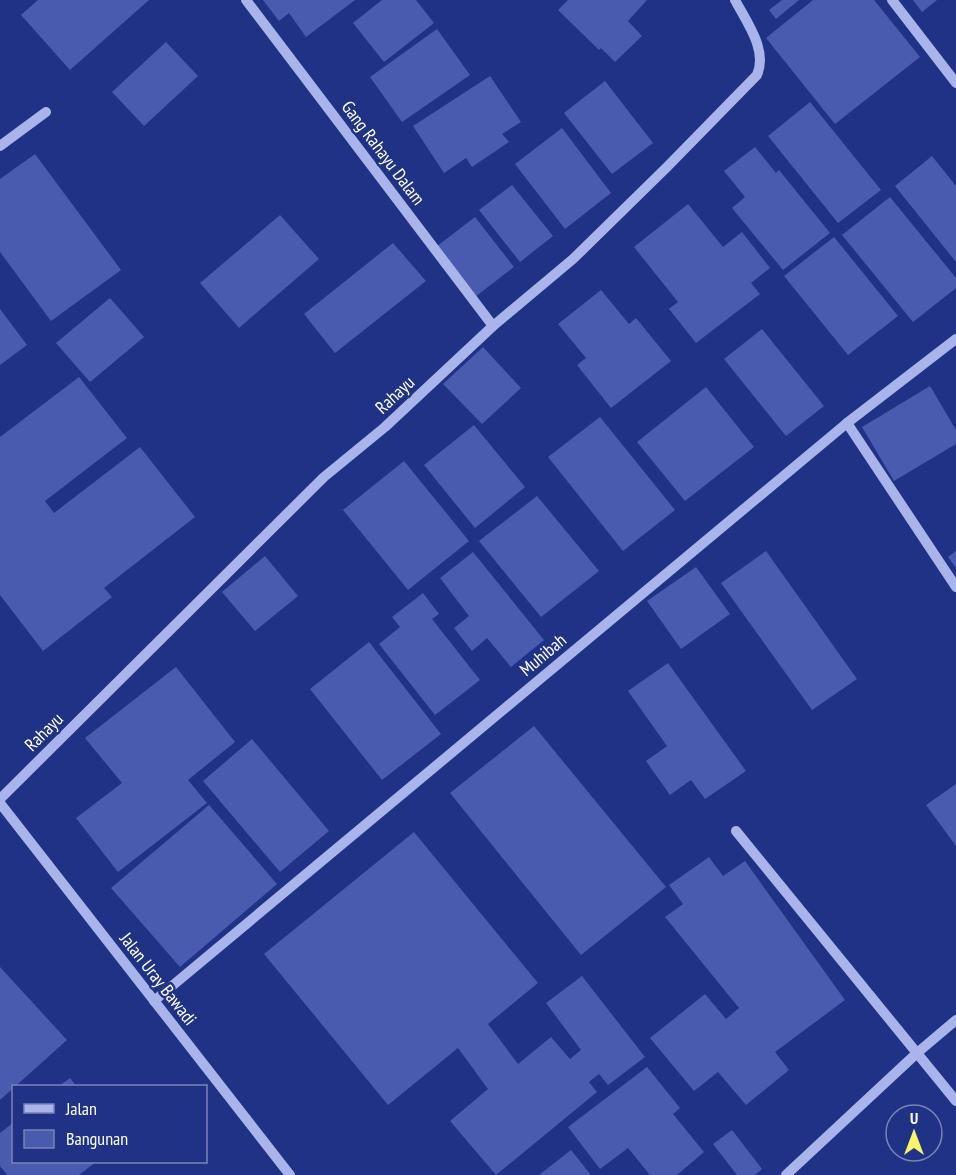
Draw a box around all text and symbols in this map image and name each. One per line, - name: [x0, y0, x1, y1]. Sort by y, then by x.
- street label: Gang Rahayu Dalam: [337, 96, 430, 209]
- street label: Rahayu: [370, 371, 419, 419]
- street label: Muhibah: [515, 628, 571, 681]
- street label: Rahayu: [19, 707, 68, 756]
- street label: Jalan Uray Bawadi: [114, 927, 202, 1030]
- legend: [12, 1085, 207, 1163]
- text: Jalan: [65, 1097, 97, 1120]
- north arrow: [884, 1103, 944, 1163]
- text: U: [910, 1108, 918, 1128]
- text: Bangunan: [66, 1127, 128, 1150]

